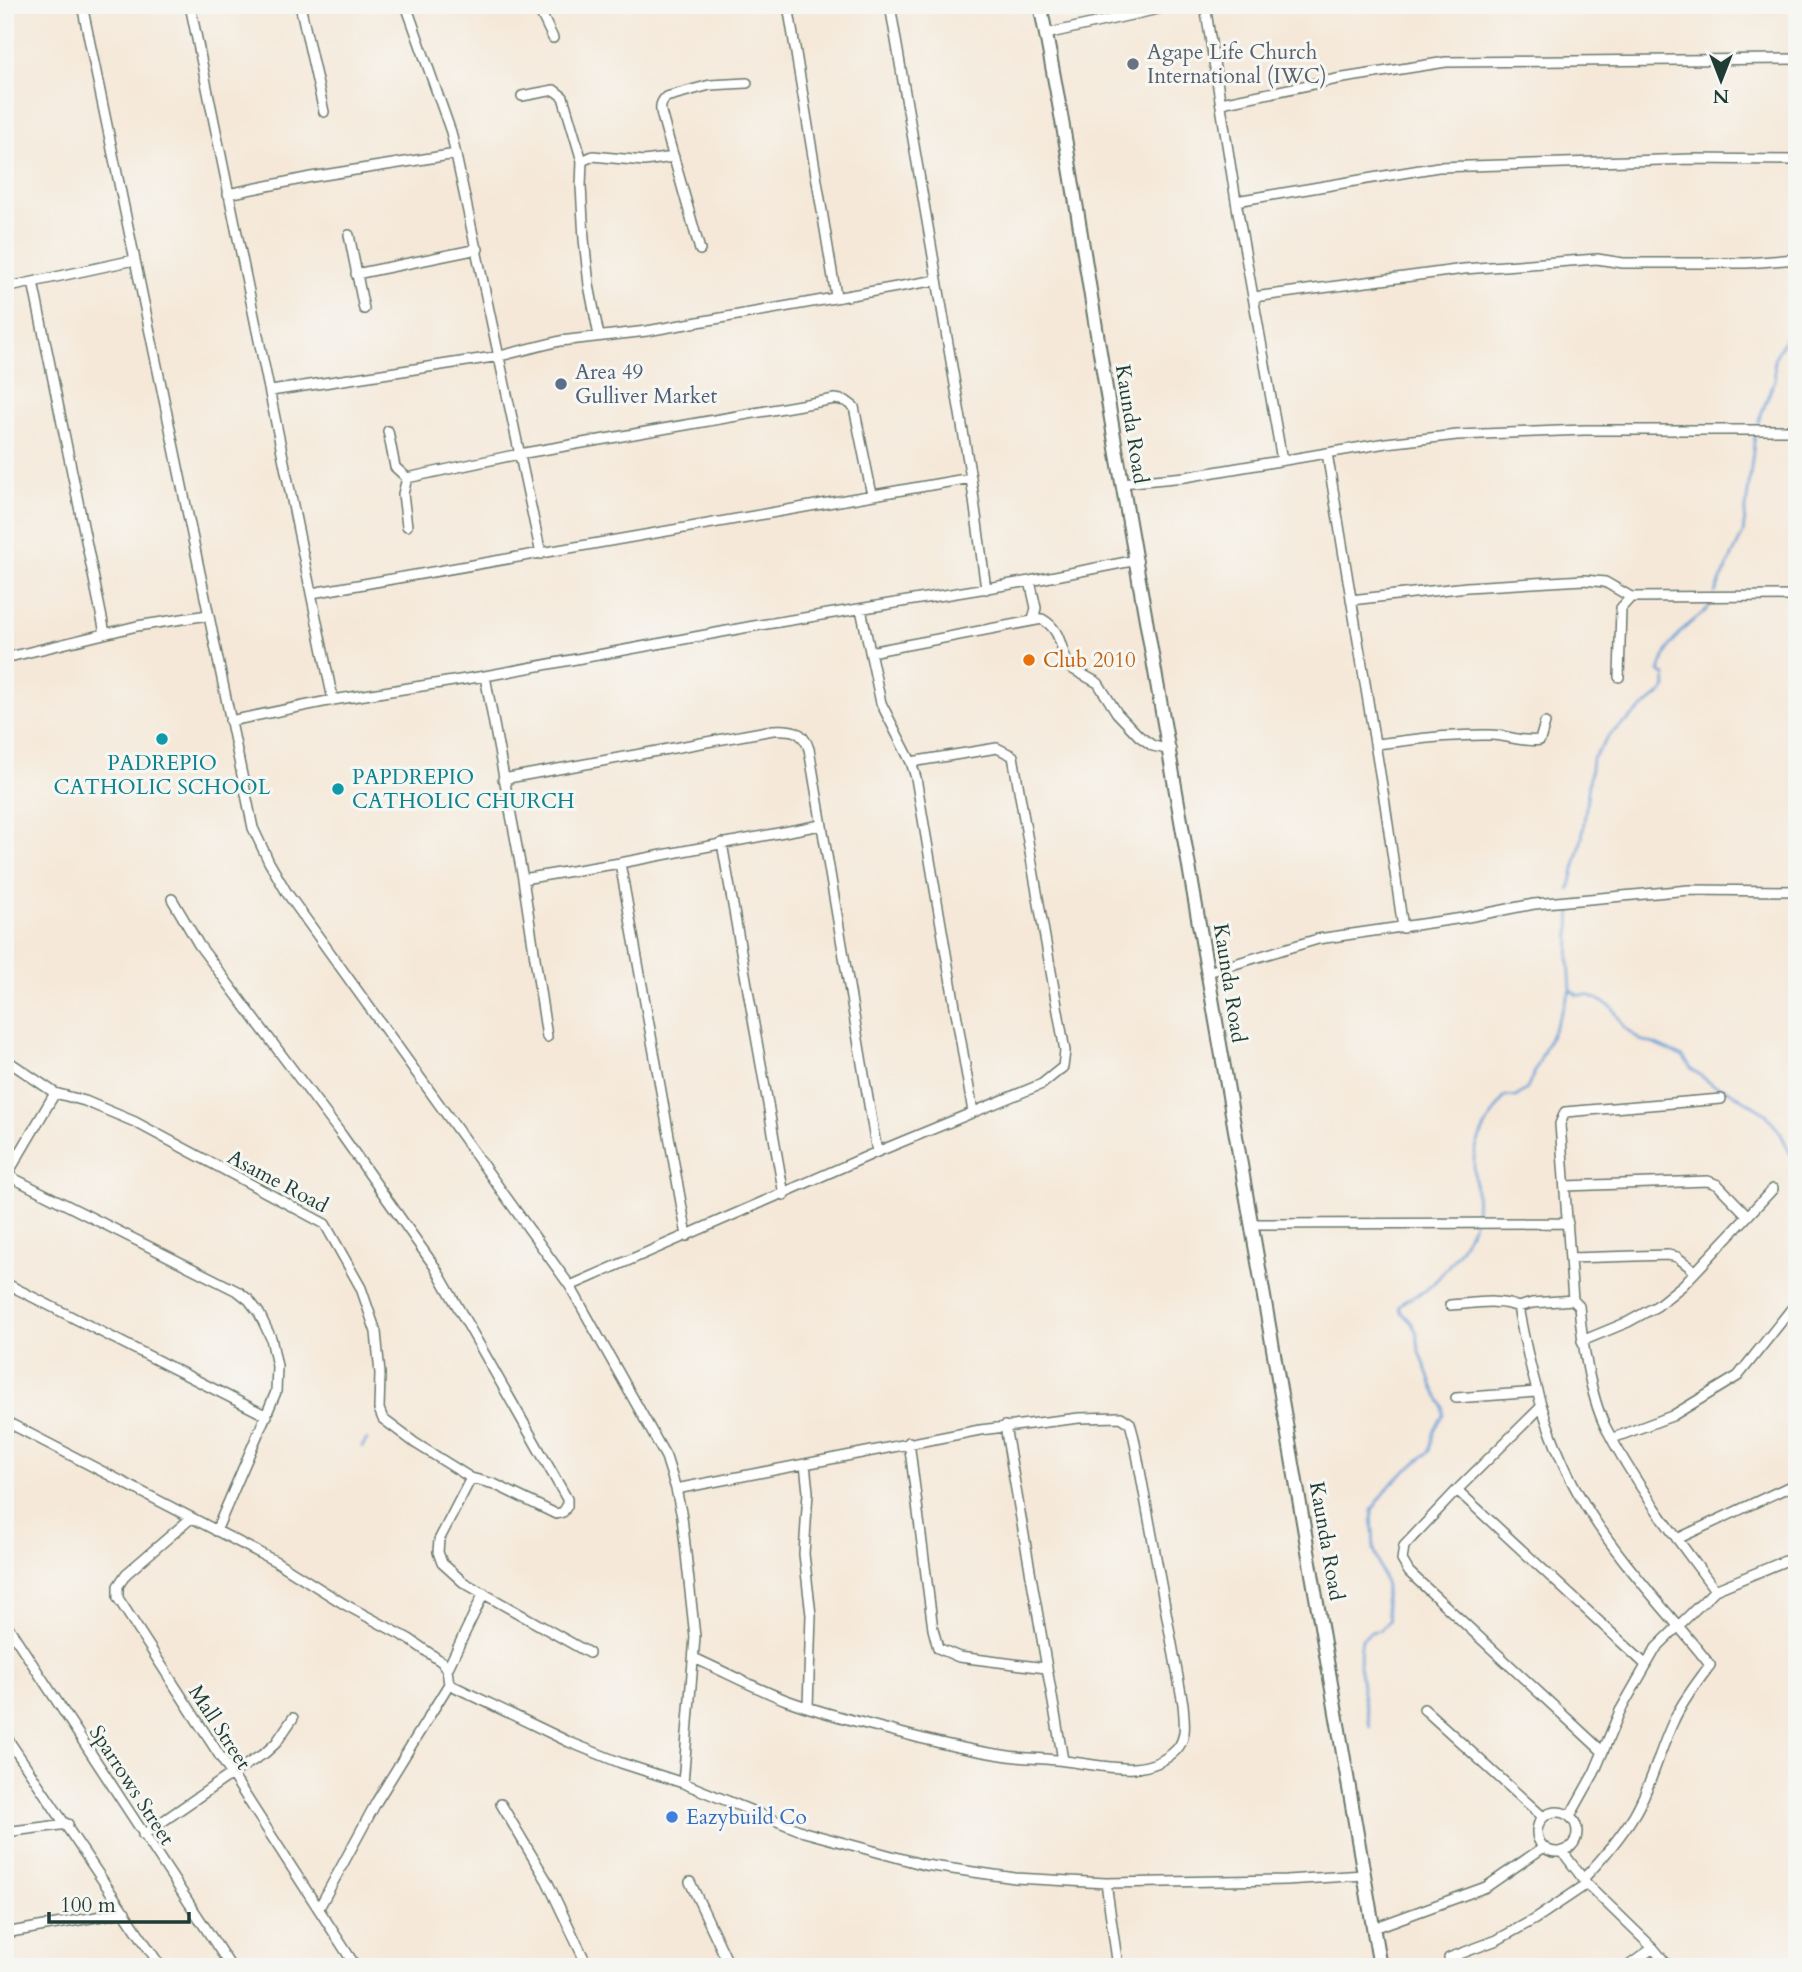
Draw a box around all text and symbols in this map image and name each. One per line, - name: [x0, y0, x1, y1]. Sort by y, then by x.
- place label: Agape Life Church International (IWC): [1147, 38, 1327, 91]
- north arrow: [1686, 46, 1756, 116]
- marker: Agape Life Church International (IWC): [1125, 56, 1141, 72]
- text: N: [1712, 83, 1729, 109]
- place label: Area 49 Gulliver Market: [575, 358, 717, 411]
- street label: Kaunda Road: [1108, 362, 1155, 486]
- marker: Area 49 Gulliver Market: [553, 376, 569, 392]
- place label: Club 2010: [1043, 646, 1136, 675]
- marker: Club 2010: [1021, 652, 1037, 668]
- marker: PADREPIO CATHOLIC SCHOOL: [154, 731, 170, 747]
- place label: PADREPIO CATHOLIC SCHOOL: [54, 749, 271, 802]
- place label: PAPDREPIO CATHOLIC CHURCH: [352, 763, 575, 816]
- marker: PAPDREPIO CATHOLIC CHURCH: [330, 781, 346, 797]
- street label: Kaunda Road: [1206, 921, 1253, 1045]
- street label: Asame Road: [222, 1143, 333, 1220]
- street label: Kaunda Road: [1302, 1479, 1351, 1603]
- street label: Mall Street: [181, 1679, 258, 1776]
- street label: Sparrows Street: [82, 1720, 181, 1851]
- place label: Eazybuild Co: [686, 1803, 807, 1832]
- marker: Eazybuild Co: [664, 1809, 680, 1825]
- scale bar: [49, 1881, 189, 1925]
- text: 100 m: [60, 1891, 116, 1920]

